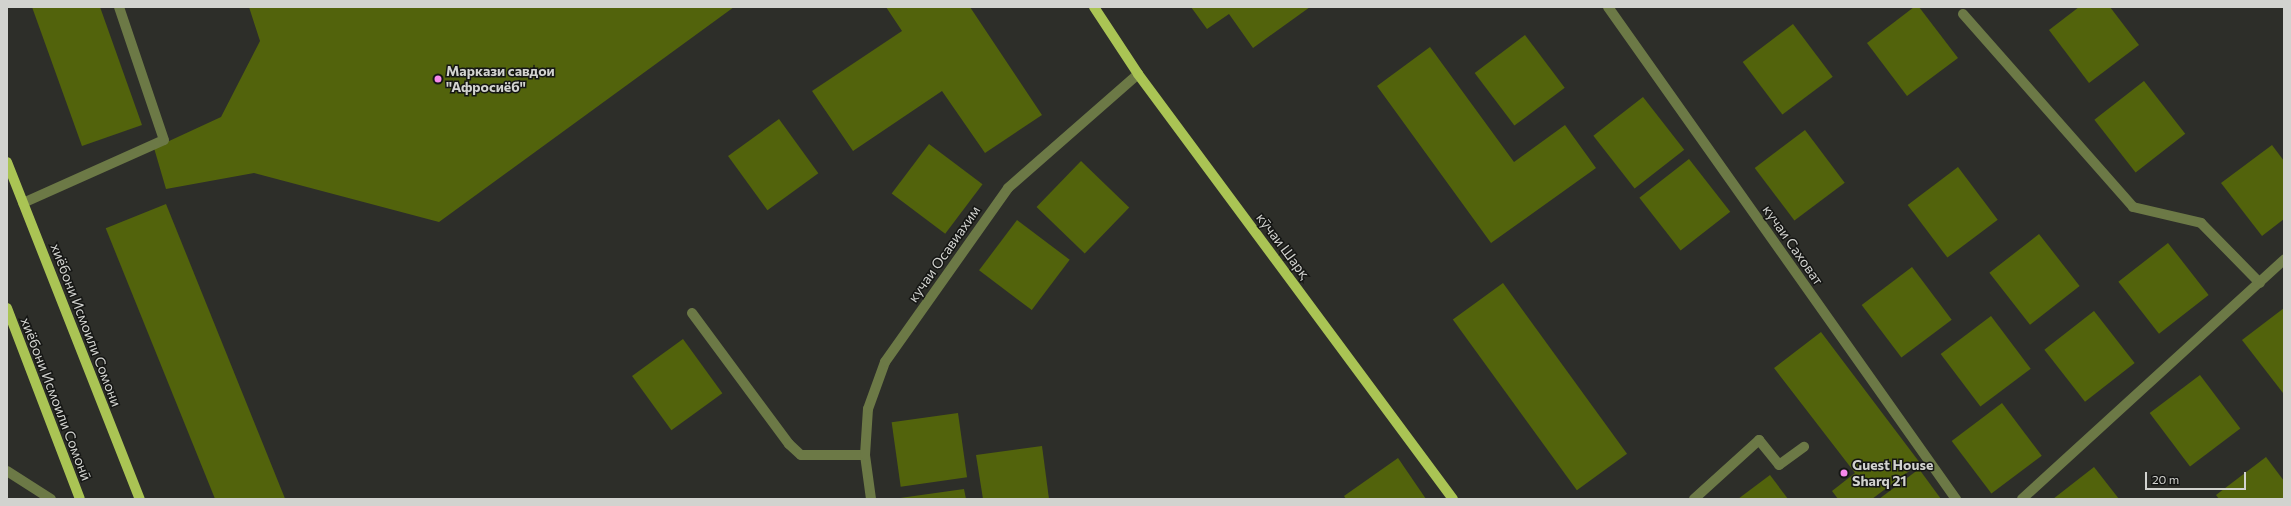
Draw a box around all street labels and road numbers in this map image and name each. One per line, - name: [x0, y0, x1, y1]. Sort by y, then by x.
- street label: кучаи Саховат: [1759, 202, 1827, 288]
- street label: кучаи Осавиахим: [904, 203, 984, 305]
- street label: кӯчаи Шарқ: [1253, 210, 1313, 282]
- street label: хиёбони Исмоили Сомони: [47, 241, 125, 409]
- street label: хиёбони Исмоили Сомонӣ: [17, 315, 95, 483]

